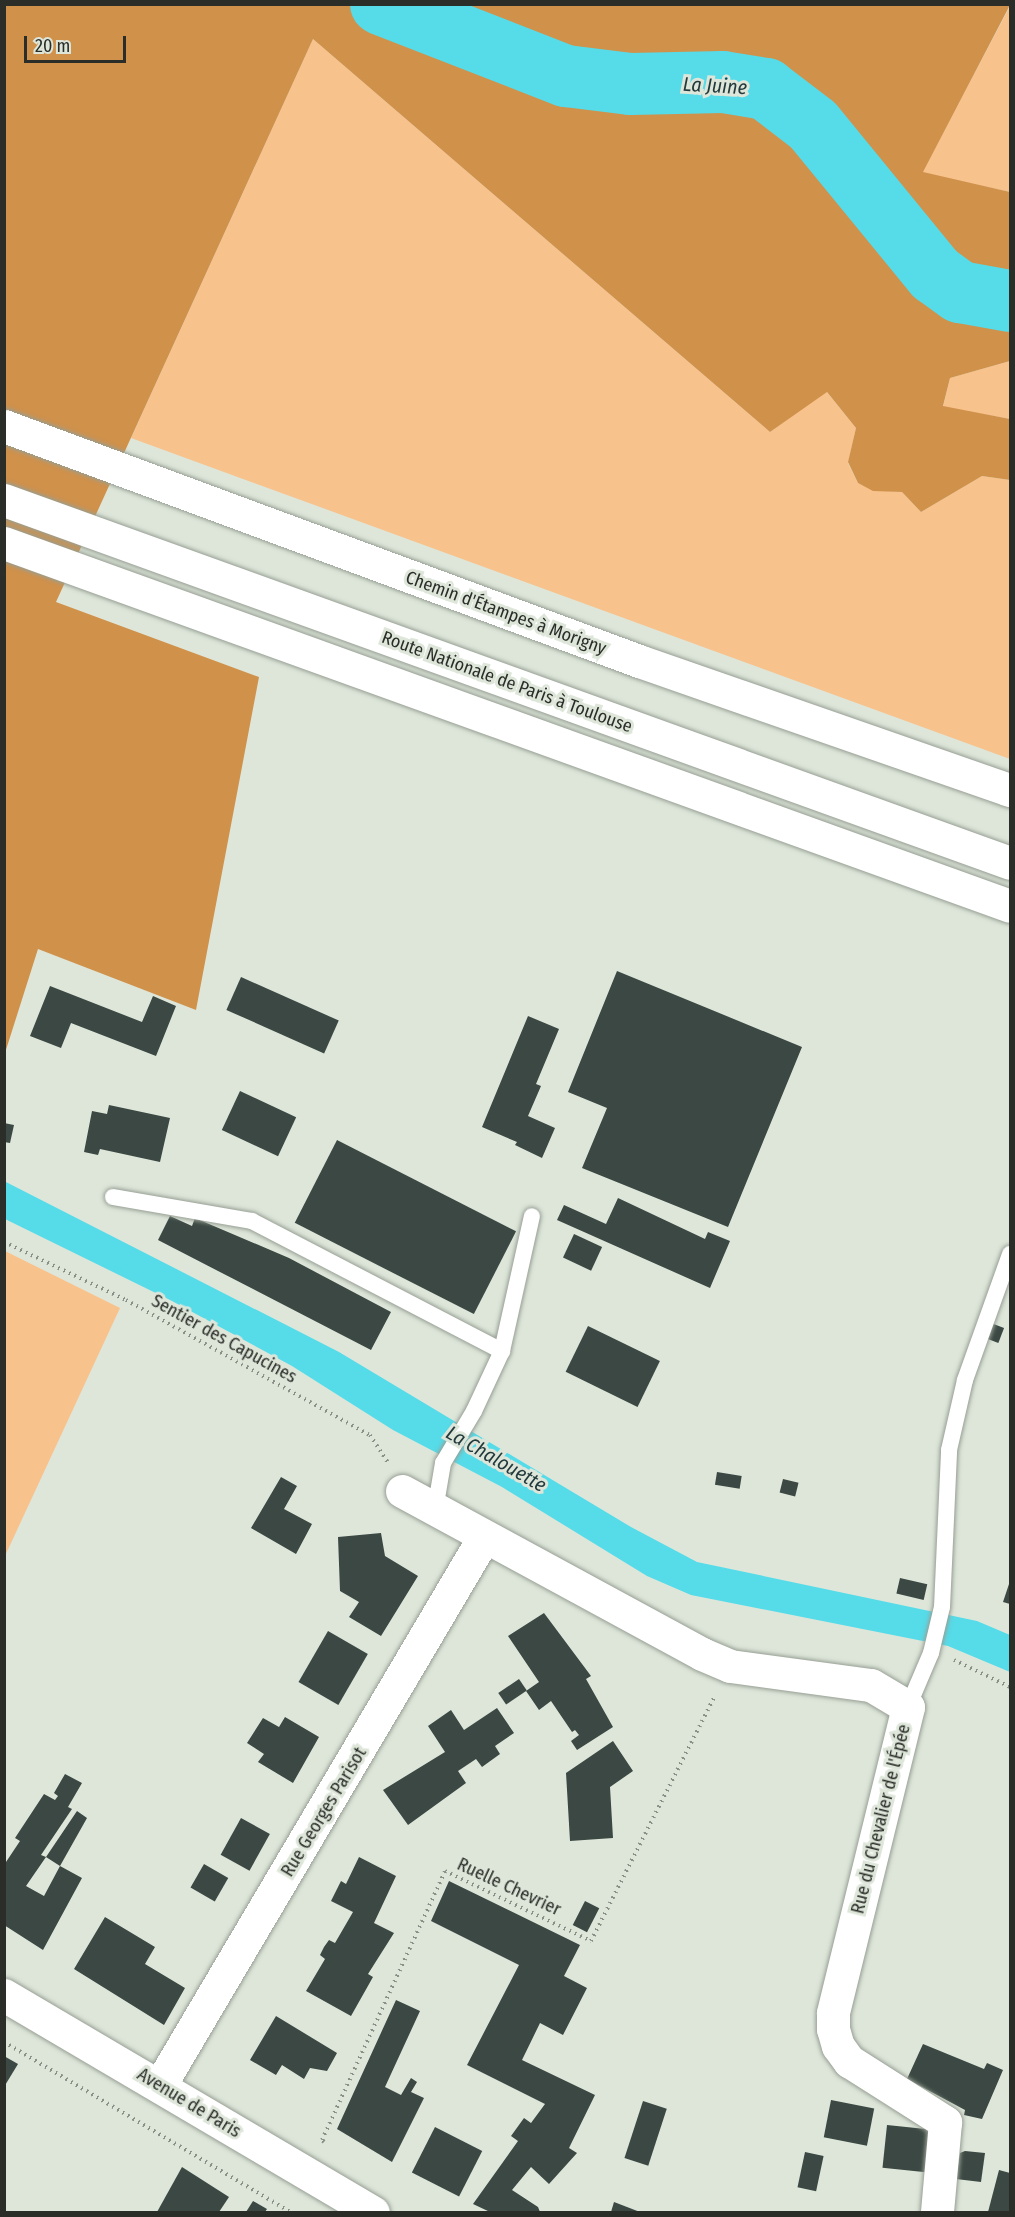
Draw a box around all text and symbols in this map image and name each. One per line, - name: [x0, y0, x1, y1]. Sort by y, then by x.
- scale bar: [27, 24, 129, 62]
- text: 20 m: [35, 35, 70, 57]
- water label: La Juine: [682, 72, 748, 100]
- street label: Chemin d'Étampes à Morigny: [403, 567, 609, 659]
- street label: Route Nationale de Paris à Toulouse: [379, 627, 635, 737]
- street label: Sentier des Capucines: [148, 1290, 300, 1388]
- water label: La Chalouette: [442, 1421, 550, 1497]
- street label: Rue du Chevalier de l'Épée: [847, 1722, 915, 1916]
- street label: Rue Georges Parisot: [277, 1743, 371, 1881]
- street label: Ruelle Chevrier: [454, 1854, 564, 1920]
- street label: Avenue de Paris: [133, 2064, 245, 2142]

